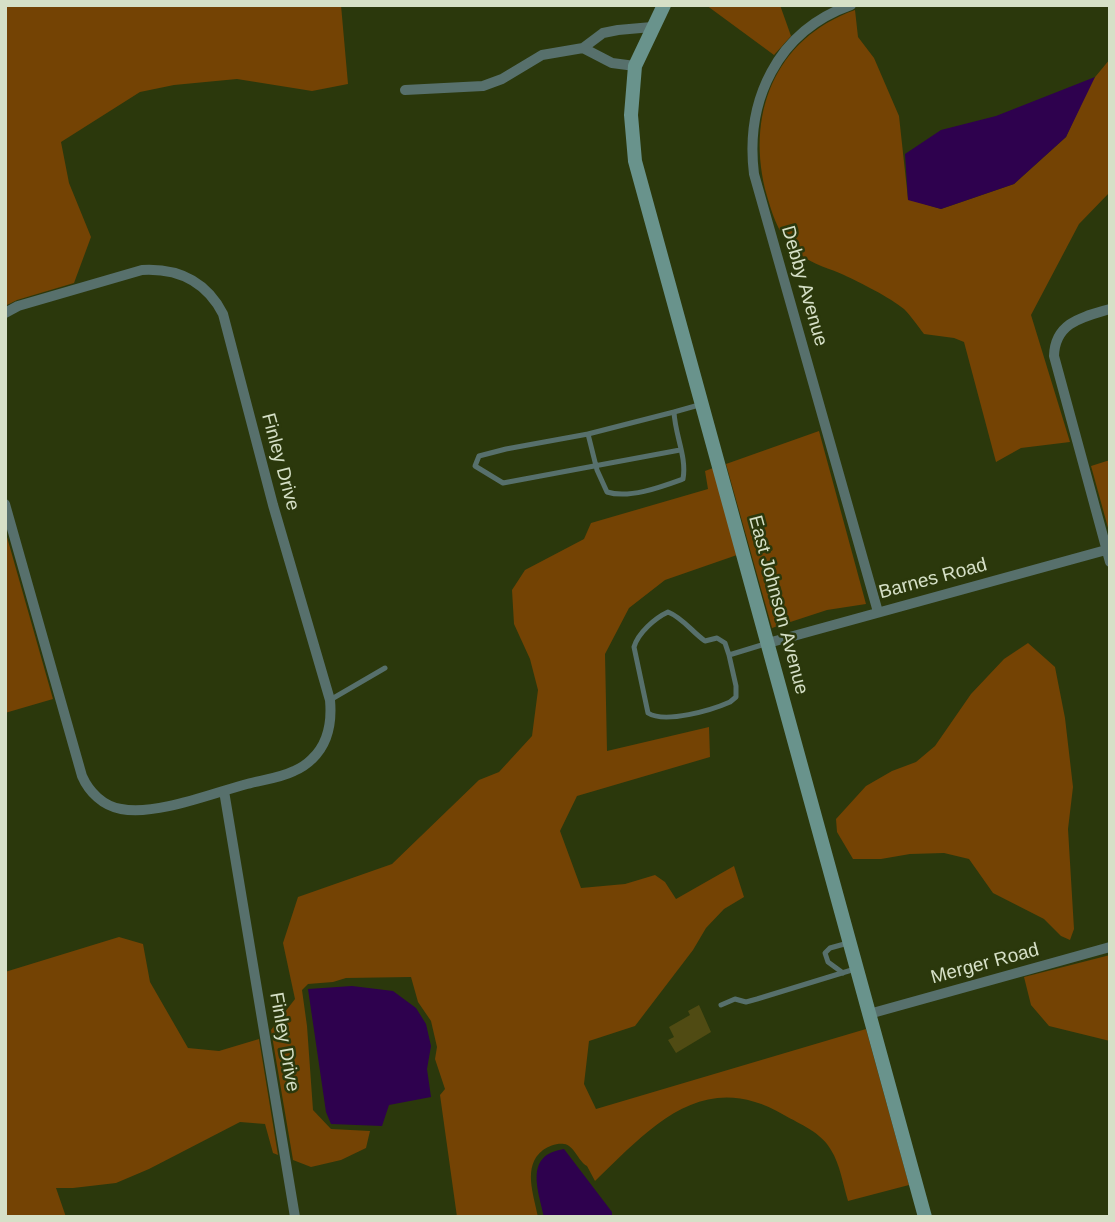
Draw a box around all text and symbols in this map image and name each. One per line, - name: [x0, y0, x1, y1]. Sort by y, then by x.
- street label: Debby Avenue: [776, 223, 832, 349]
- street label: Finley Drive: [256, 411, 304, 513]
- street label: East Johnson Avenue: [743, 513, 813, 697]
- street label: Barnes Road: [876, 554, 990, 604]
- street label: Merger Road: [928, 939, 1042, 989]
- street label: Finley Drive: [264, 991, 304, 1093]

